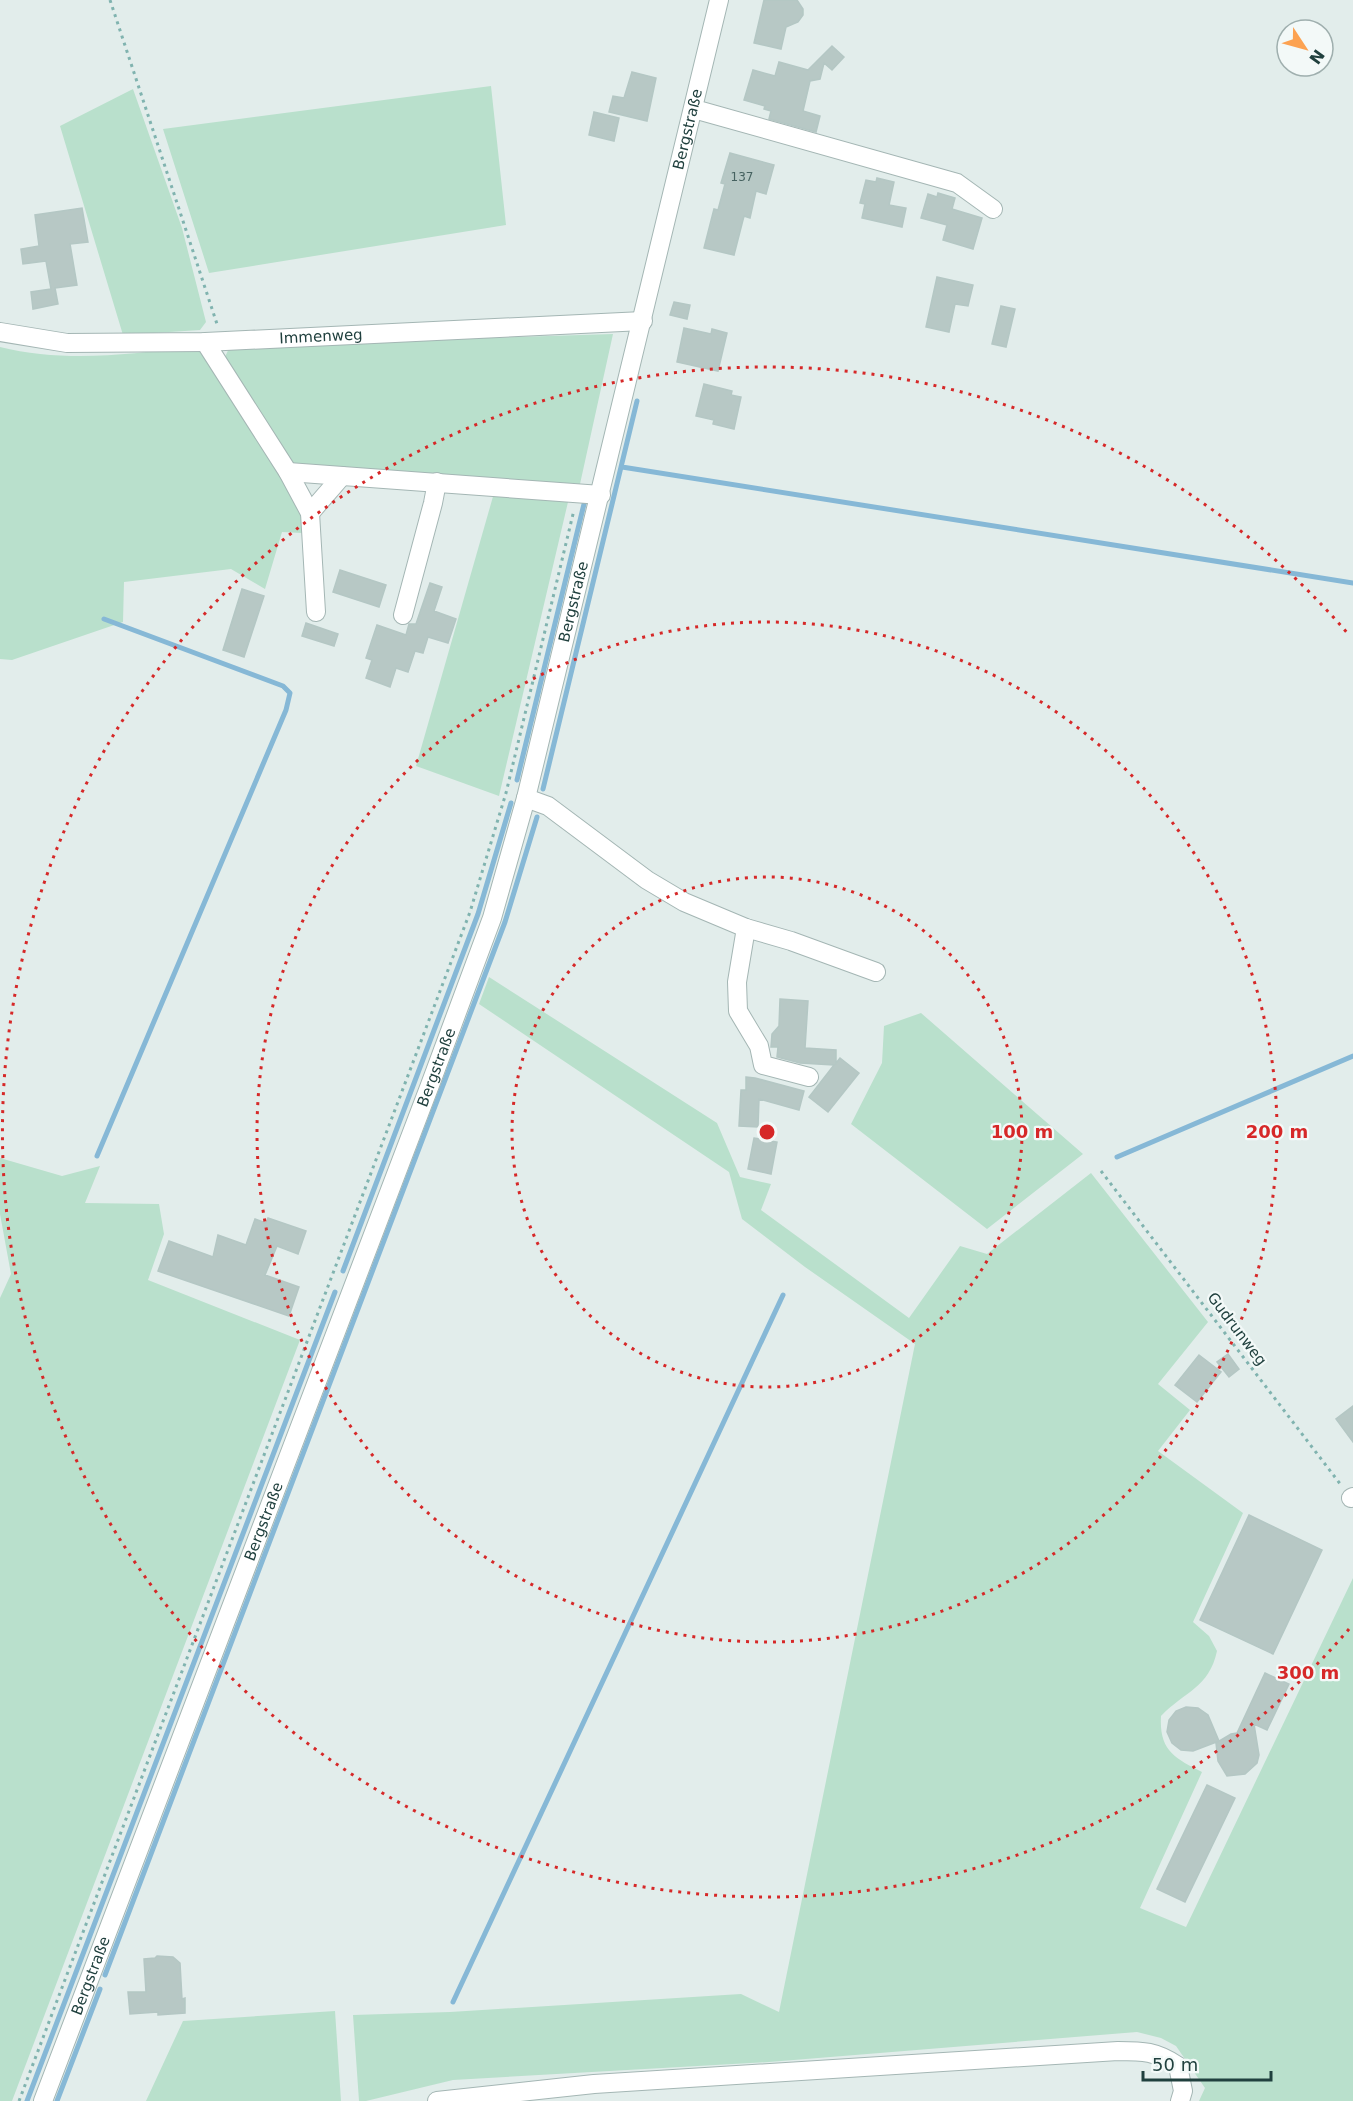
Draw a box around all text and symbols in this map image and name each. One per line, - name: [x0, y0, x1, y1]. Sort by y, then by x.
- north arrow: [1275, 18, 1335, 78]
- text: N: [1305, 46, 1328, 68]
- street label: Bergstraße: [669, 87, 706, 172]
- house number: 137: [731, 170, 753, 184]
- street label: Immenweg: [279, 325, 363, 347]
- street label: Bergstraße: [555, 559, 592, 644]
- street label: Bergstraße: [414, 1025, 459, 1109]
- text: 100 m: [991, 1121, 1053, 1142]
- text: 200 m: [1246, 1121, 1308, 1142]
- centre of rings: [757, 1122, 777, 1142]
- street label: Gudrunweg: [1204, 1289, 1270, 1369]
- street label: Bergstraße: [241, 1480, 287, 1563]
- text: 300 m: [1277, 1662, 1339, 1683]
- street label: Bergstraße: [68, 1934, 114, 2018]
- scale bar: [1143, 2044, 1270, 2082]
- text: 50 m: [1152, 2054, 1198, 2075]

